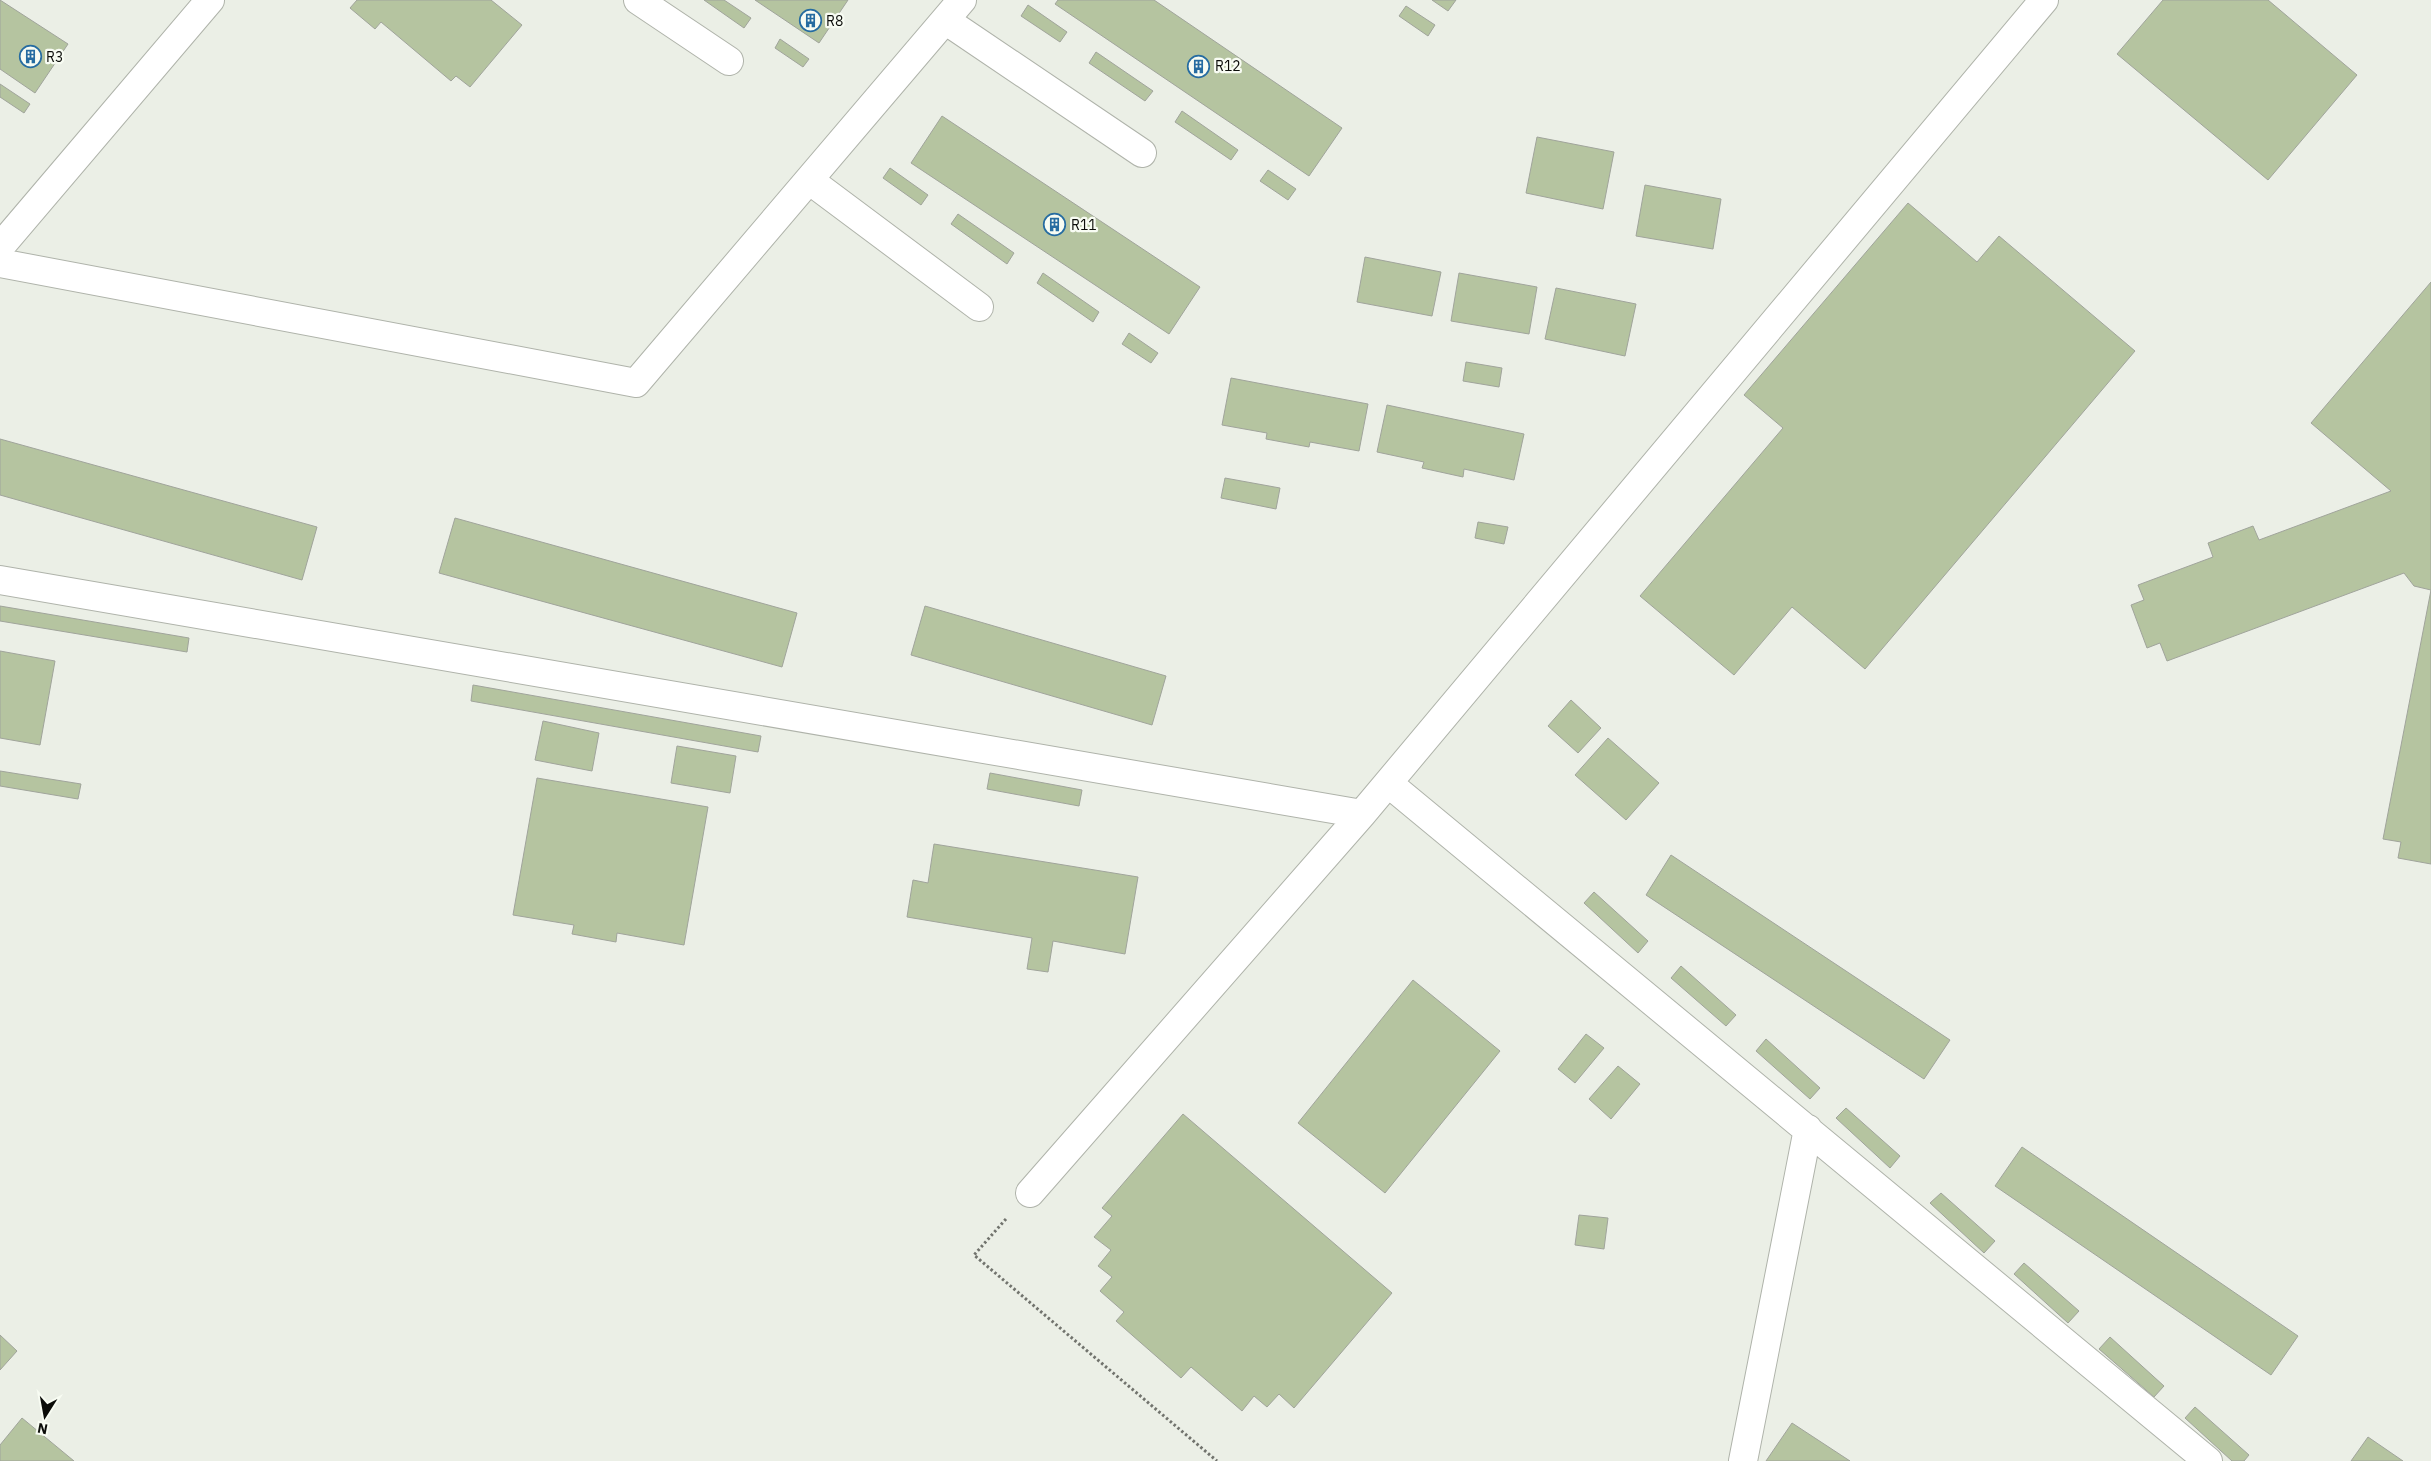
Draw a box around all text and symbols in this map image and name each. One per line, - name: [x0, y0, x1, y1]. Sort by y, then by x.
- building icon: R8: [798, 9, 822, 33]
- place label: R8: [826, 12, 843, 30]
- building icon: R3: [18, 45, 42, 69]
- place label: R3: [46, 48, 63, 66]
- building icon: R12: [1187, 54, 1211, 78]
- place label: R12: [1215, 57, 1241, 75]
- building icon: R11: [1043, 213, 1067, 237]
- place label: R11: [1071, 216, 1097, 234]
- north arrow: [20, 1391, 70, 1441]
- text: N: [36, 1419, 49, 1439]

